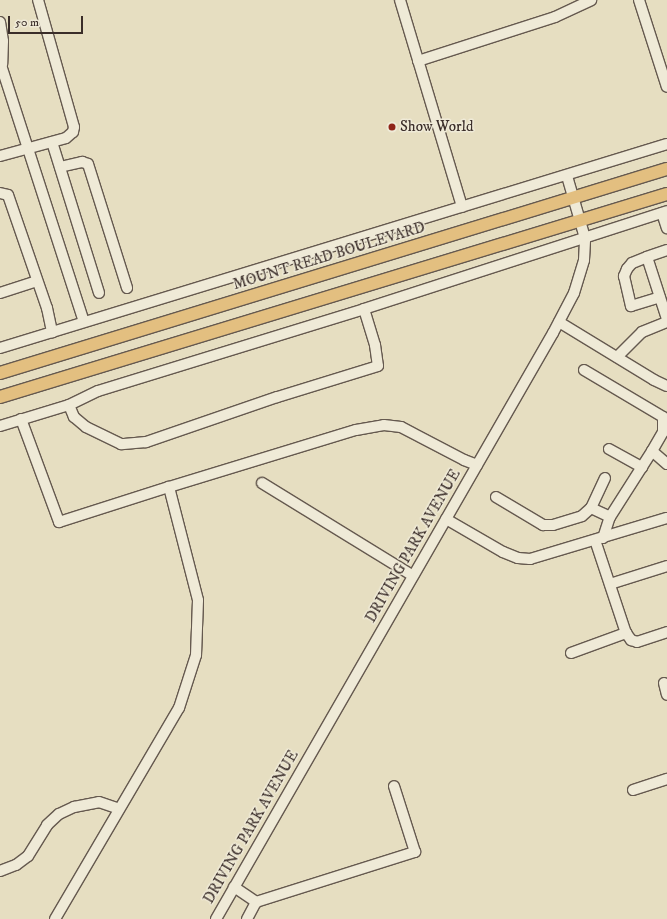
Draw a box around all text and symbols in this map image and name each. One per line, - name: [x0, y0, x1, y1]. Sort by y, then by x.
- scale bar: [10, 8, 85, 34]
- text: 50 m: [15, 15, 39, 30]
- place label: Show World: [400, 118, 473, 136]
- marker: Show World: [387, 122, 397, 132]
- street label: MOUNT READ BOULEVARD: [231, 218, 427, 294]
- street label: DRIVING PARK AVENUE: [362, 466, 464, 626]
- street label: DRIVING PARK AVENUE: [200, 747, 302, 907]

